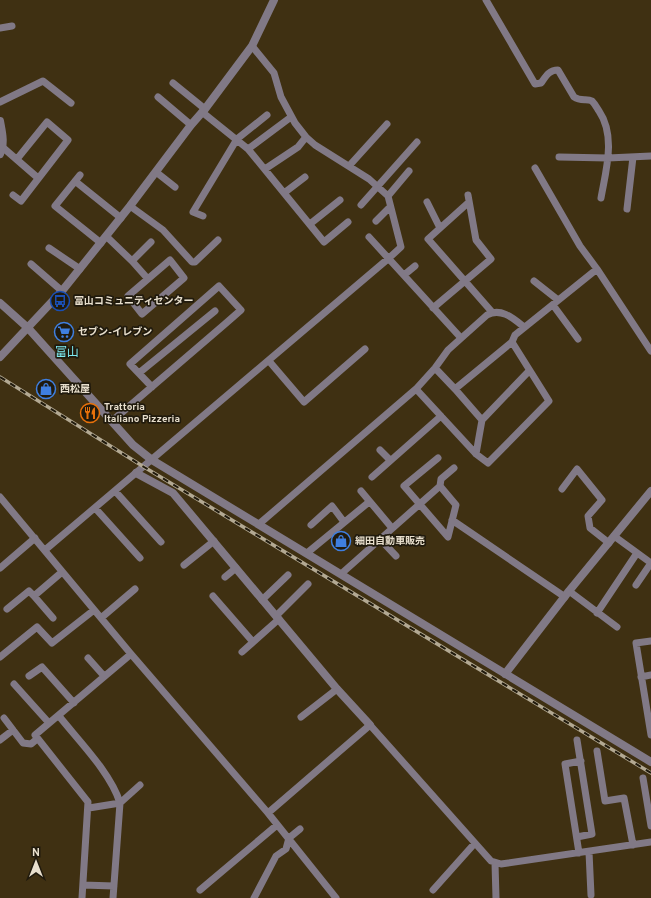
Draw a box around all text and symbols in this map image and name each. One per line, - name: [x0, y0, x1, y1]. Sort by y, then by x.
- bus stop icon: 富山コミュニティセンター: [49, 290, 71, 312]
- place label: 富山コミュニティセンター: [74, 295, 193, 308]
- supermarket icon: セブン-イレブン: [53, 321, 75, 343]
- place label: セブン-イレブン: [78, 326, 152, 339]
- district label: 富山: [55, 345, 79, 361]
- shop icon: 西松屋: [35, 378, 57, 400]
- place label: 西松屋: [60, 383, 90, 396]
- place label: Trattoria Italiano Pizzeria: [104, 401, 180, 426]
- restaurant icon: Trattoria Italiano Pizzeria: [79, 402, 101, 424]
- shop icon: 細田自動車販売: [330, 530, 352, 552]
- place label: 細田自動車販売: [355, 535, 425, 548]
- north arrow: [16, 842, 56, 882]
- text: N: [32, 846, 40, 860]

